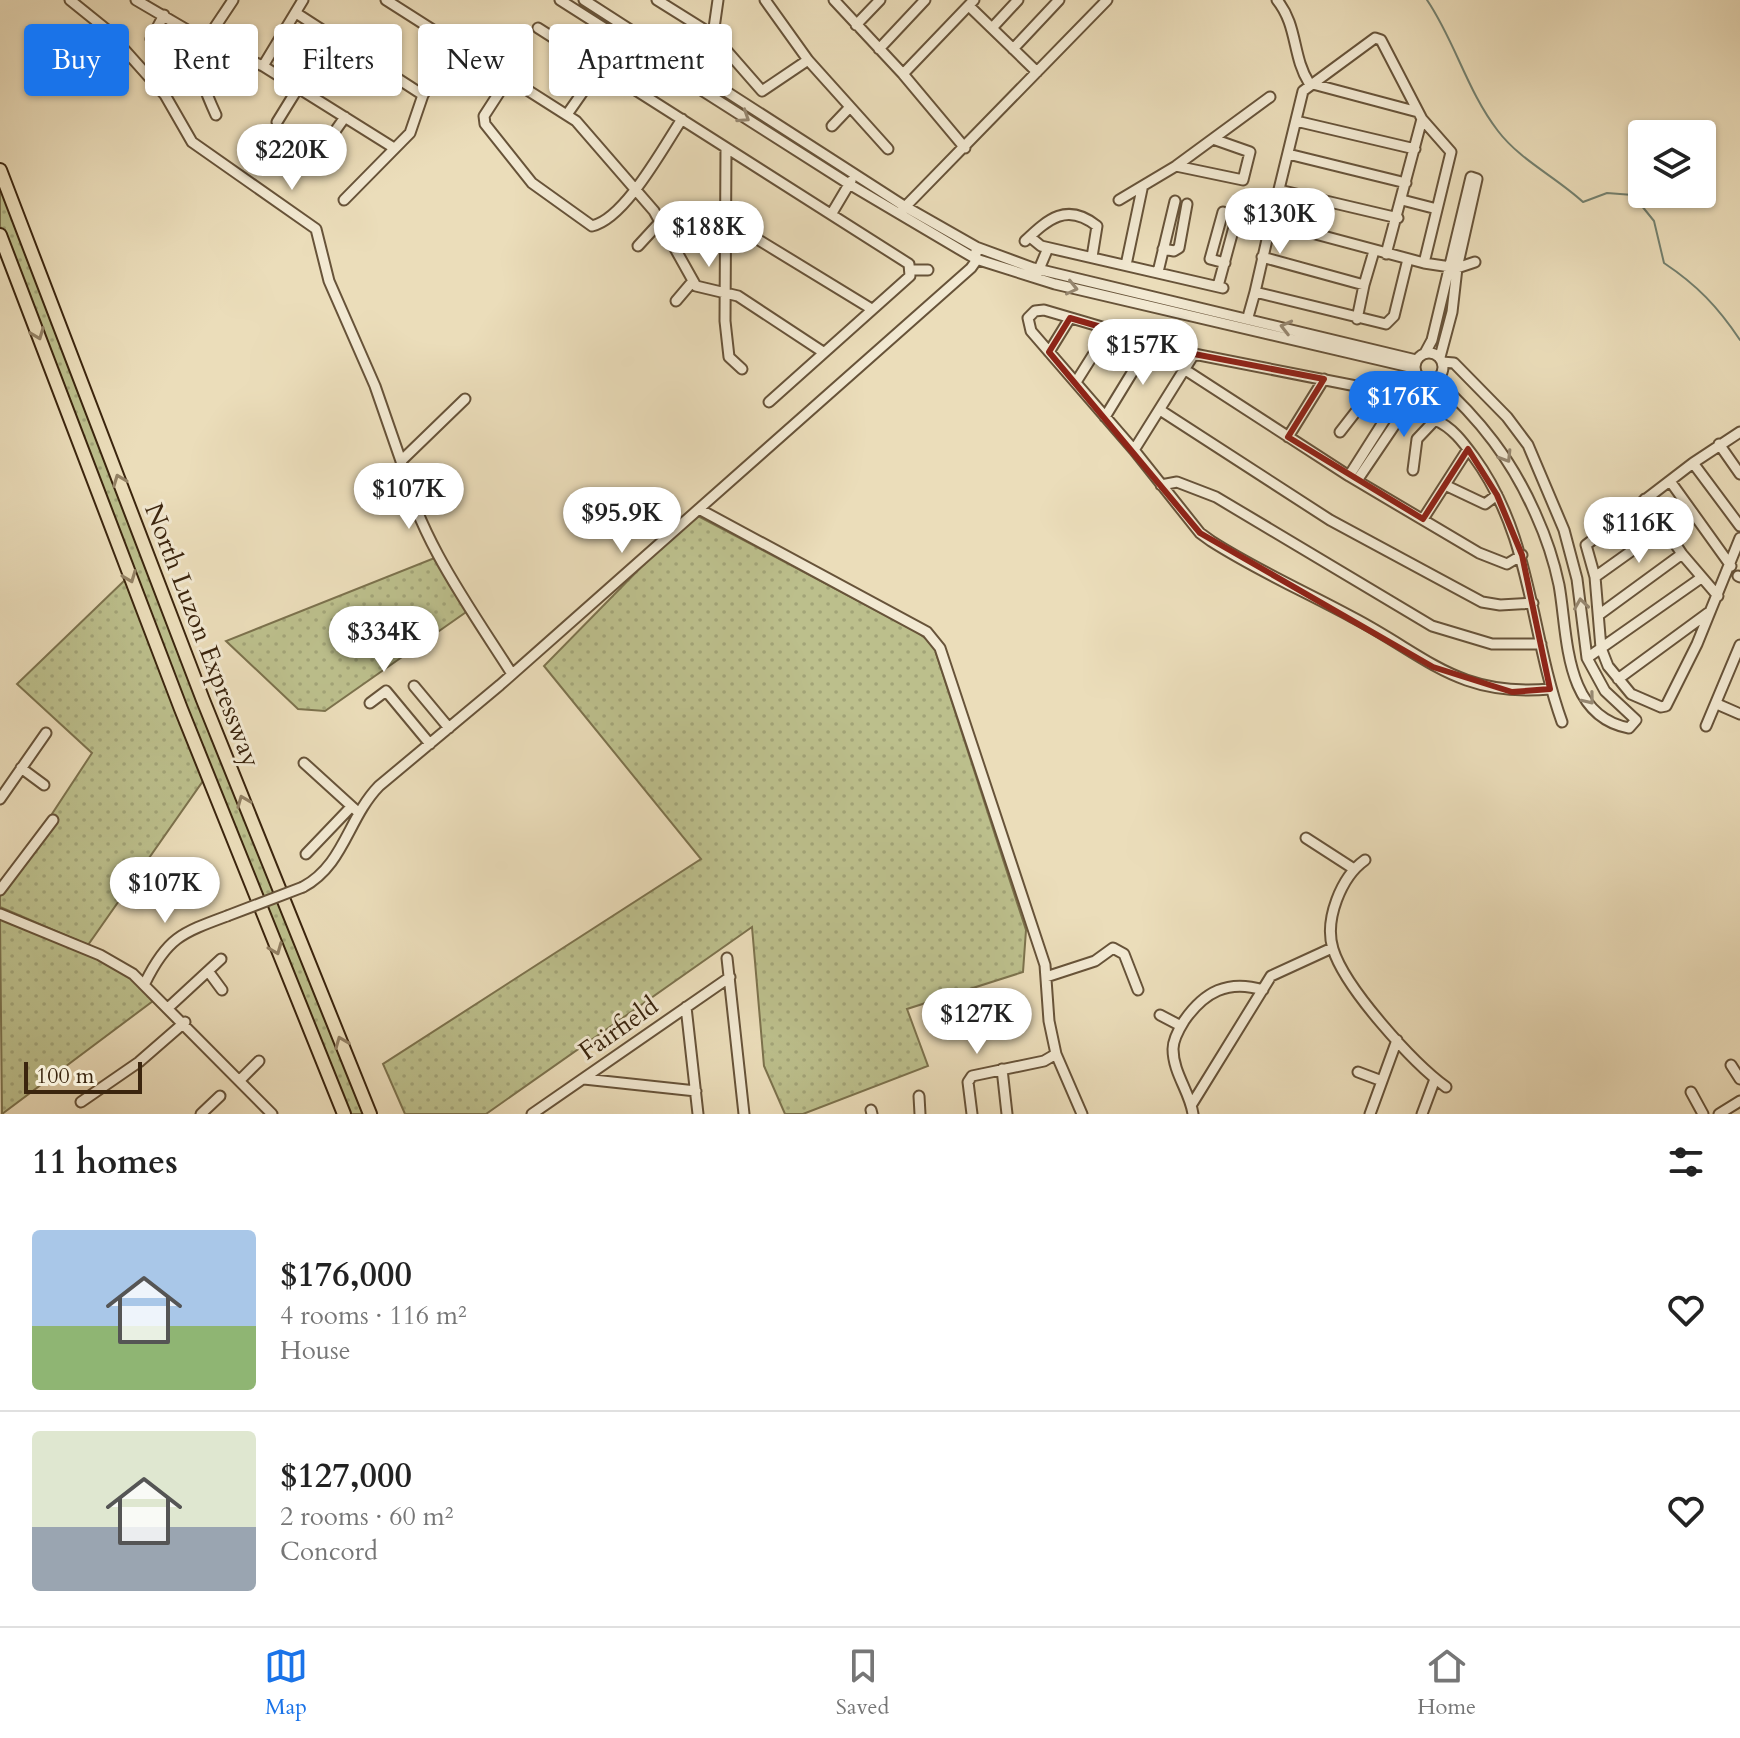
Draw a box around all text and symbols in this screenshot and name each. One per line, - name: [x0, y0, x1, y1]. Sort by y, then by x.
- chip: Buy: [24, 24, 129, 96]
- chip: Rent: [145, 24, 258, 96]
- chip: Filters: [274, 24, 402, 96]
- chip: New: [418, 24, 533, 96]
- chip: Apartment: [549, 24, 732, 96]
- one-way arrow: [735, 108, 750, 123]
- map controls: [1628, 120, 1716, 208]
- button: layers: [1628, 120, 1716, 208]
- pin: $220K: [236, 124, 348, 192]
- text: $220K: [255, 132, 329, 167]
- pin: $130K: [1224, 188, 1336, 256]
- text: $130K: [1243, 196, 1317, 231]
- pin: $188K: [653, 201, 765, 269]
- text: $188K: [672, 209, 746, 244]
- one-way arrow: [1065, 279, 1078, 296]
- pin: $157K: [1087, 319, 1199, 387]
- one-way arrow: [1280, 319, 1294, 336]
- one-way arrow: [28, 326, 45, 340]
- text: $157K: [1106, 327, 1180, 362]
- pin: $176K: [1348, 371, 1460, 439]
- text: $176K: [1367, 379, 1441, 414]
- one-way arrow: [1497, 448, 1512, 463]
- pin: $107K: [353, 463, 465, 531]
- text: $107K: [372, 471, 446, 506]
- one-way arrow: [112, 474, 129, 488]
- pin: $95.9K: [557, 487, 687, 555]
- text: $95.9K: [581, 495, 663, 530]
- pin: $116K: [1583, 497, 1695, 565]
- street label: North Luzon Expressway: [136, 498, 269, 772]
- text: $116K: [1602, 505, 1676, 540]
- one-way arrow: [120, 569, 137, 583]
- one-way arrow: [1573, 598, 1590, 611]
- pin: $334K: [328, 606, 440, 674]
- text: $334K: [347, 614, 421, 649]
- one-way arrow: [1579, 690, 1594, 705]
- one-way arrow: [236, 795, 253, 809]
- pin: $107K: [109, 857, 221, 925]
- text: $107K: [128, 865, 202, 900]
- one-way arrow: [267, 941, 283, 955]
- street label: Fairfield: [571, 988, 665, 1068]
- pin: $127K: [921, 988, 1033, 1056]
- text: $127K: [940, 996, 1014, 1031]
- one-way arrow: [334, 1036, 350, 1050]
- scale bar: [24, 1058, 142, 1094]
- text: 100 m: [36, 1061, 94, 1091]
- text: 11 homes: [32, 1139, 178, 1185]
- icon: filters: [1664, 1140, 1708, 1184]
- text: $176,000: [280, 1252, 412, 1298]
- icon: home: [96, 1262, 192, 1358]
- icon: heart: [1664, 1288, 1708, 1332]
- text: 4 rooms · 116 m²: [280, 1298, 467, 1333]
- text: House: [280, 1333, 351, 1368]
- text: $127,000: [280, 1453, 412, 1499]
- icon: home: [96, 1463, 192, 1559]
- icon: heart: [1664, 1489, 1708, 1533]
- text: 2 rooms · 60 m²: [280, 1499, 453, 1534]
- text: Concord: [280, 1534, 378, 1569]
- tab: Map: [264, 1644, 308, 1722]
- tab: Saved: [836, 1644, 889, 1722]
- tab: Home: [1417, 1644, 1476, 1722]

